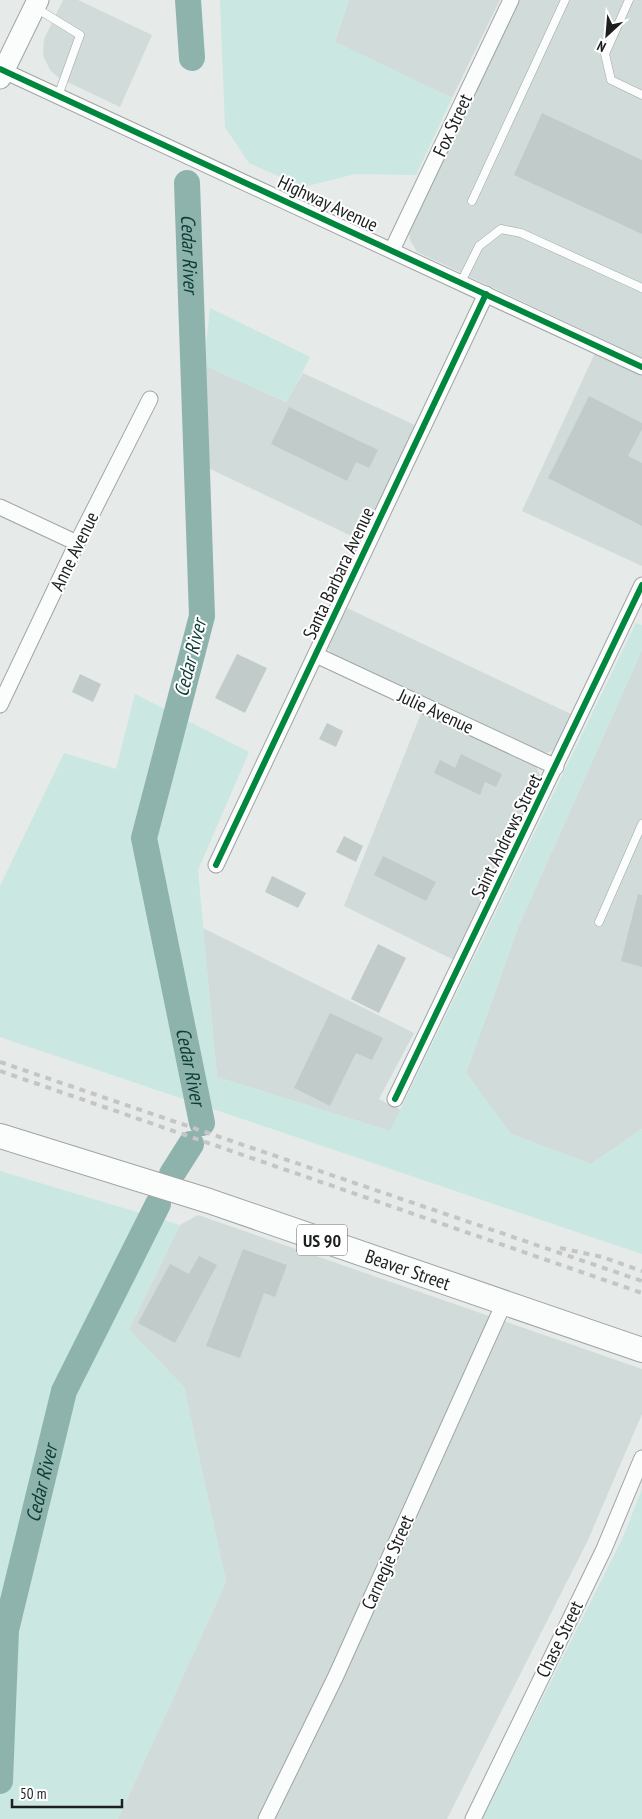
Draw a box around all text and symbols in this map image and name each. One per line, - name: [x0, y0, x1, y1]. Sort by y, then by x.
- north arrow: [582, 10, 632, 60]
- text: N: [594, 37, 609, 56]
- street label: Fox Street: [427, 89, 477, 160]
- street label: Highway Avenue: [274, 169, 382, 237]
- water label: Cedar River: [175, 214, 204, 296]
- street label: Santa Barbara Avenue: [297, 503, 379, 643]
- street label: Anne Avenue: [45, 507, 103, 595]
- water label: Cedar River: [168, 614, 213, 699]
- street label: Julie Avenue: [393, 683, 478, 739]
- street label: Saint Andrews Street: [465, 769, 547, 903]
- water label: Cedar River: [170, 1025, 212, 1110]
- road number: US 90: [297, 1224, 347, 1256]
- street label: Beaver Street: [362, 1244, 454, 1295]
- water label: Cedar River: [20, 1440, 64, 1525]
- street label: Carnegie Street: [356, 1510, 419, 1613]
- street label: Chase Street: [530, 1596, 588, 1681]
- scale bar: [12, 1776, 122, 1808]
- text: 50 m: [20, 1784, 46, 1803]

